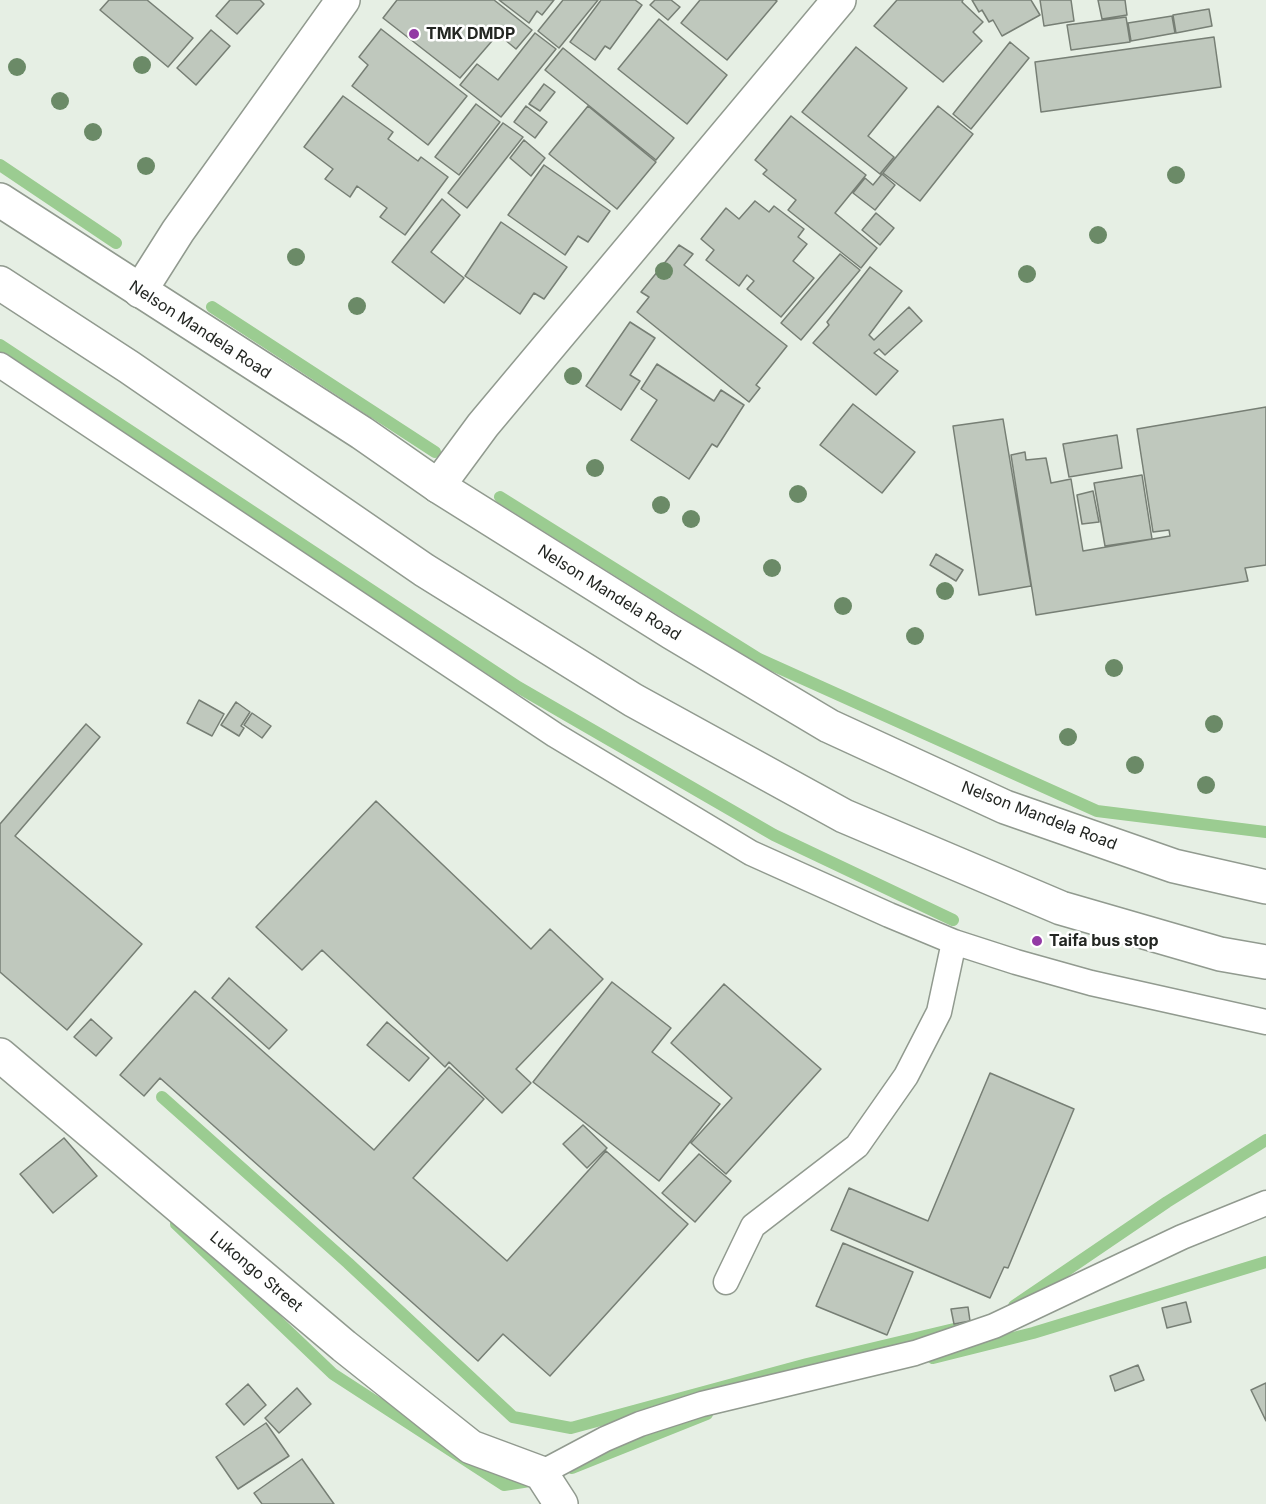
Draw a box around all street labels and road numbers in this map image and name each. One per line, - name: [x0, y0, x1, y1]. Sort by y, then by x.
- street label: Nelson Mandela Road: [125, 277, 275, 383]
- street label: Nelson Mandela Road: [534, 541, 684, 645]
- street label: Nelson Mandela Road: [958, 777, 1120, 855]
- street label: Lukongo Street: [206, 1228, 306, 1316]

